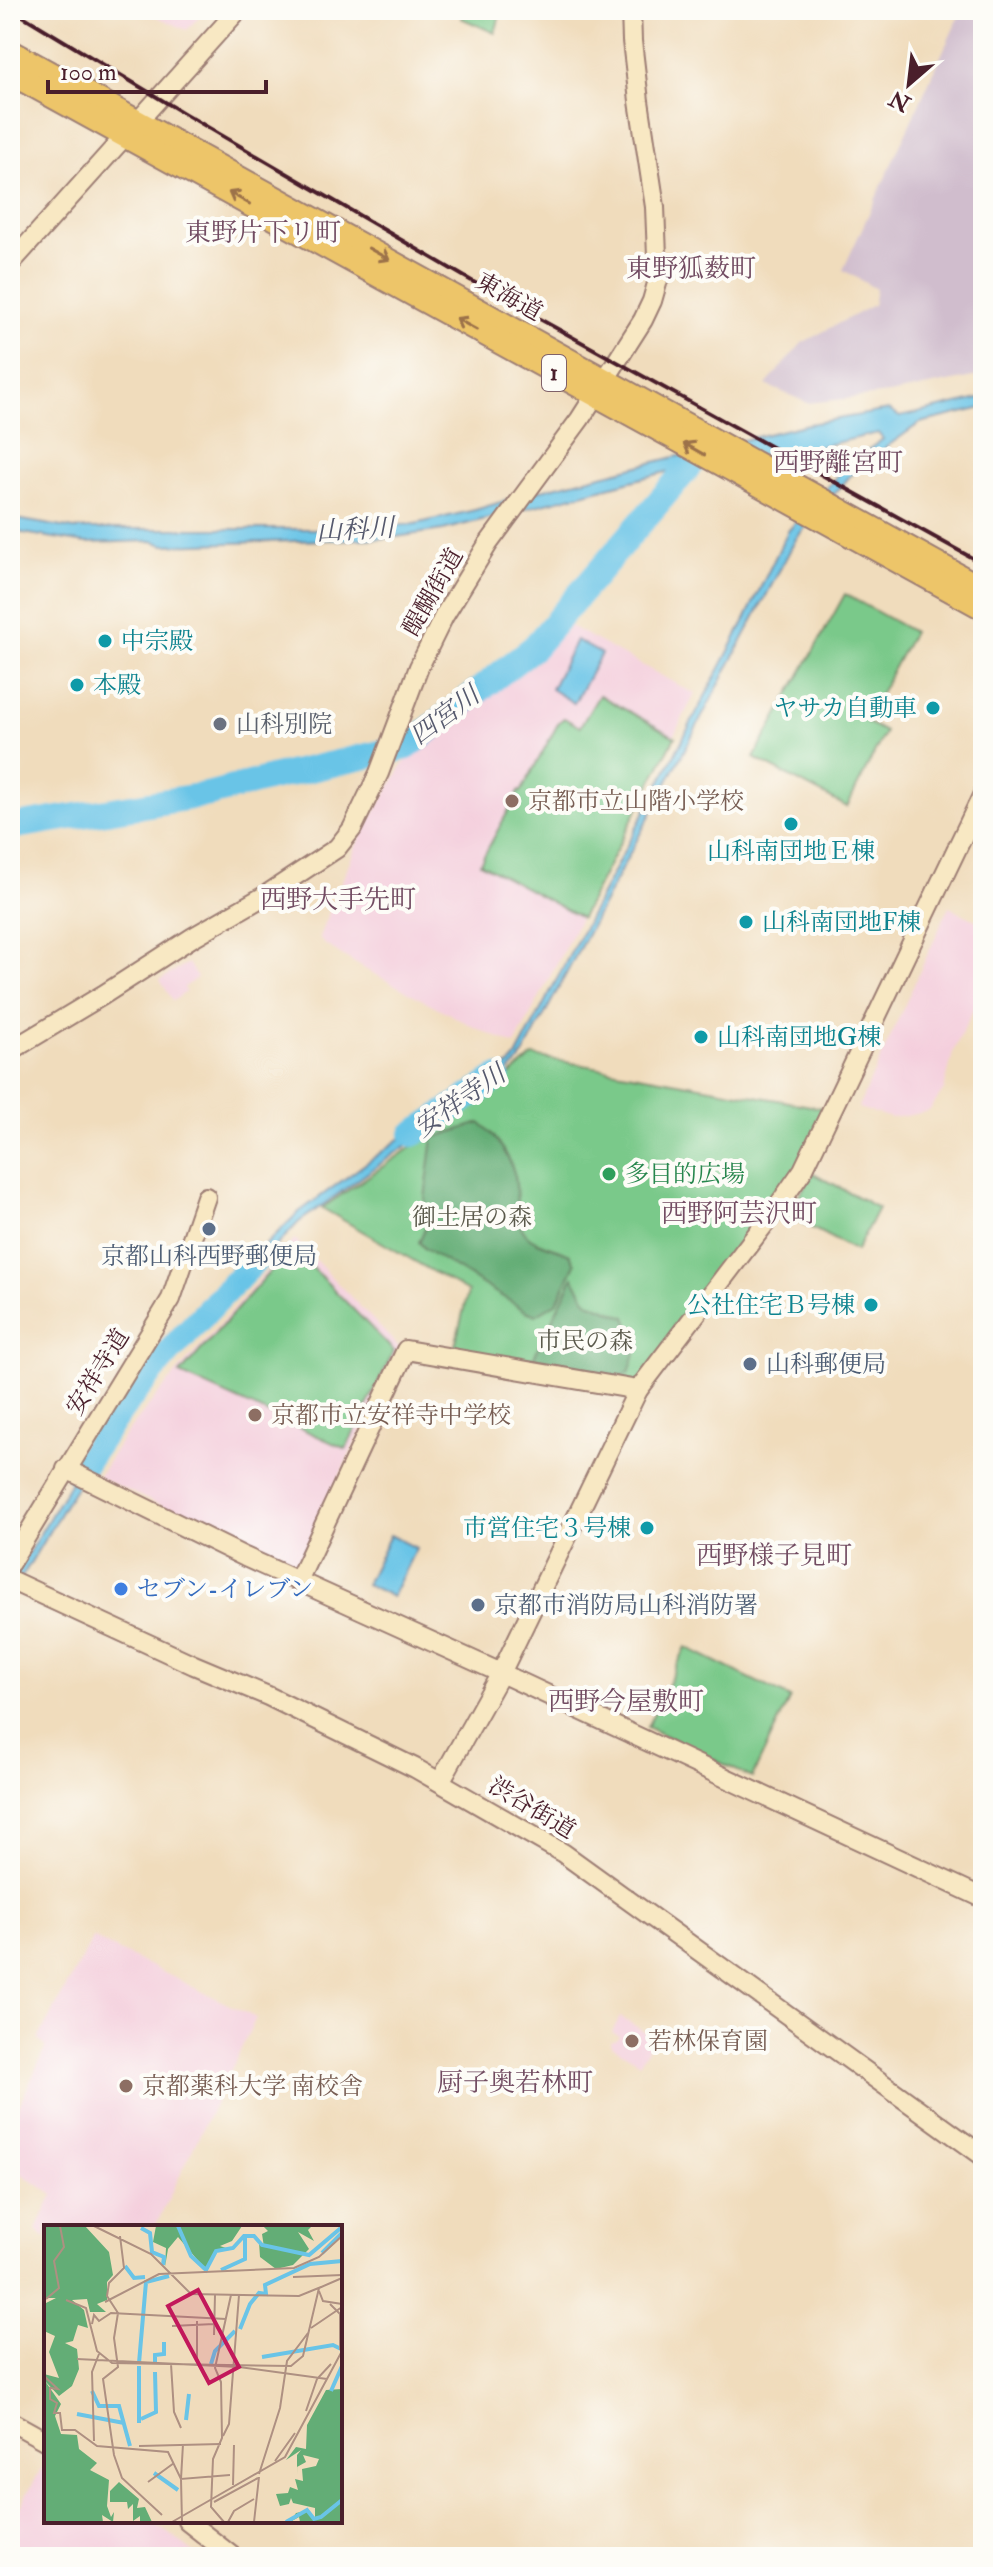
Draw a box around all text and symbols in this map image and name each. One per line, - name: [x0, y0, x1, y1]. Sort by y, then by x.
- scale bar: [48, 44, 266, 94]
- north arrow: [869, 44, 949, 124]
- text: 100 m: [60, 57, 117, 88]
- text: N: [885, 84, 916, 118]
- one-way arrow: [227, 190, 251, 206]
- district label: 東野片下リ町: [185, 217, 341, 249]
- one-way arrow: [366, 247, 390, 262]
- district label: 東野狐薮町: [626, 253, 756, 285]
- street label: 東海道: [470, 266, 548, 328]
- one-way arrow: [455, 316, 478, 332]
- road number: 1: [542, 355, 566, 391]
- one-way arrow: [683, 441, 706, 457]
- district label: 西野離宮町: [773, 447, 903, 479]
- water label: 山科川: [315, 512, 398, 548]
- street label: 醍醐街道: [396, 543, 470, 641]
- place label: 中宗殿: [121, 626, 193, 657]
- marker: 中宗殿: [96, 632, 114, 650]
- place label: 本殿: [93, 670, 141, 701]
- marker: 本殿: [68, 676, 86, 694]
- water label: 四宮川: [404, 678, 488, 752]
- place label: ヤサカ自動車: [773, 693, 917, 724]
- marker: ヤサカ自動車: [924, 699, 942, 717]
- place label: 山科別院: [236, 709, 332, 740]
- marker: 山科別院: [211, 715, 229, 733]
- place label: 京都市立山階小学校: [528, 786, 744, 817]
- marker: 京都市立山階小学校: [503, 792, 521, 810]
- marker: 山科南団地Ｅ棟: [782, 815, 800, 833]
- place label: 山科南団地Ｅ棟: [707, 836, 875, 867]
- district label: 西野大手先町: [260, 884, 416, 916]
- place label: 山科南団地F棟: [762, 907, 921, 938]
- marker: 山科南団地F棟: [737, 913, 755, 931]
- place label: 山科南団地G棟: [717, 1022, 881, 1053]
- marker: 山科南団地G棟: [692, 1028, 710, 1046]
- water label: 安祥寺川: [408, 1056, 514, 1144]
- place label: 多目的広場: [625, 1159, 745, 1190]
- marker: 多目的広場: [600, 1165, 618, 1183]
- district label: 西野阿芸沢町: [661, 1198, 817, 1230]
- park label: 御土居の森: [412, 1202, 532, 1233]
- marker: 京都山科西野郵便局: [200, 1220, 218, 1238]
- place label: 京都山科西野郵便局: [101, 1241, 317, 1272]
- place label: 公社住宅Ｂ号棟: [687, 1290, 855, 1321]
- marker: 公社住宅Ｂ号棟: [862, 1296, 880, 1314]
- street label: 安祥寺道: [59, 1323, 137, 1421]
- park label: 市民の森: [537, 1326, 633, 1357]
- place label: 山科郵便局: [766, 1349, 886, 1380]
- marker: 山科郵便局: [741, 1355, 759, 1373]
- place label: 京都市立安祥寺中学校: [271, 1400, 511, 1431]
- marker: 京都市立安祥寺中学校: [246, 1406, 264, 1424]
- place label: 市営住宅３号棟: [463, 1513, 631, 1544]
- marker: 市営住宅３号棟: [638, 1519, 656, 1537]
- district label: 西野様子見町: [696, 1540, 852, 1572]
- place label: セブン-イレブン: [137, 1574, 313, 1605]
- marker: セブン-イレブン: [112, 1580, 130, 1598]
- place label: 京都市消防局山科消防署: [494, 1590, 758, 1621]
- marker: 京都市消防局山科消防署: [469, 1596, 487, 1614]
- district label: 西野今屋敷町: [548, 1686, 704, 1718]
- street label: 渋谷街道: [483, 1770, 581, 1846]
- place label: 若林保育園: [648, 2026, 768, 2057]
- marker: 若林保育園: [623, 2032, 641, 2050]
- district label: 厨子奥若林町: [437, 2067, 593, 2099]
- place label: 京都薬科大学 南校舎: [142, 2071, 363, 2102]
- marker: 京都薬科大学 南校舎: [117, 2077, 135, 2095]
- inset map: [44, 2225, 342, 2523]

